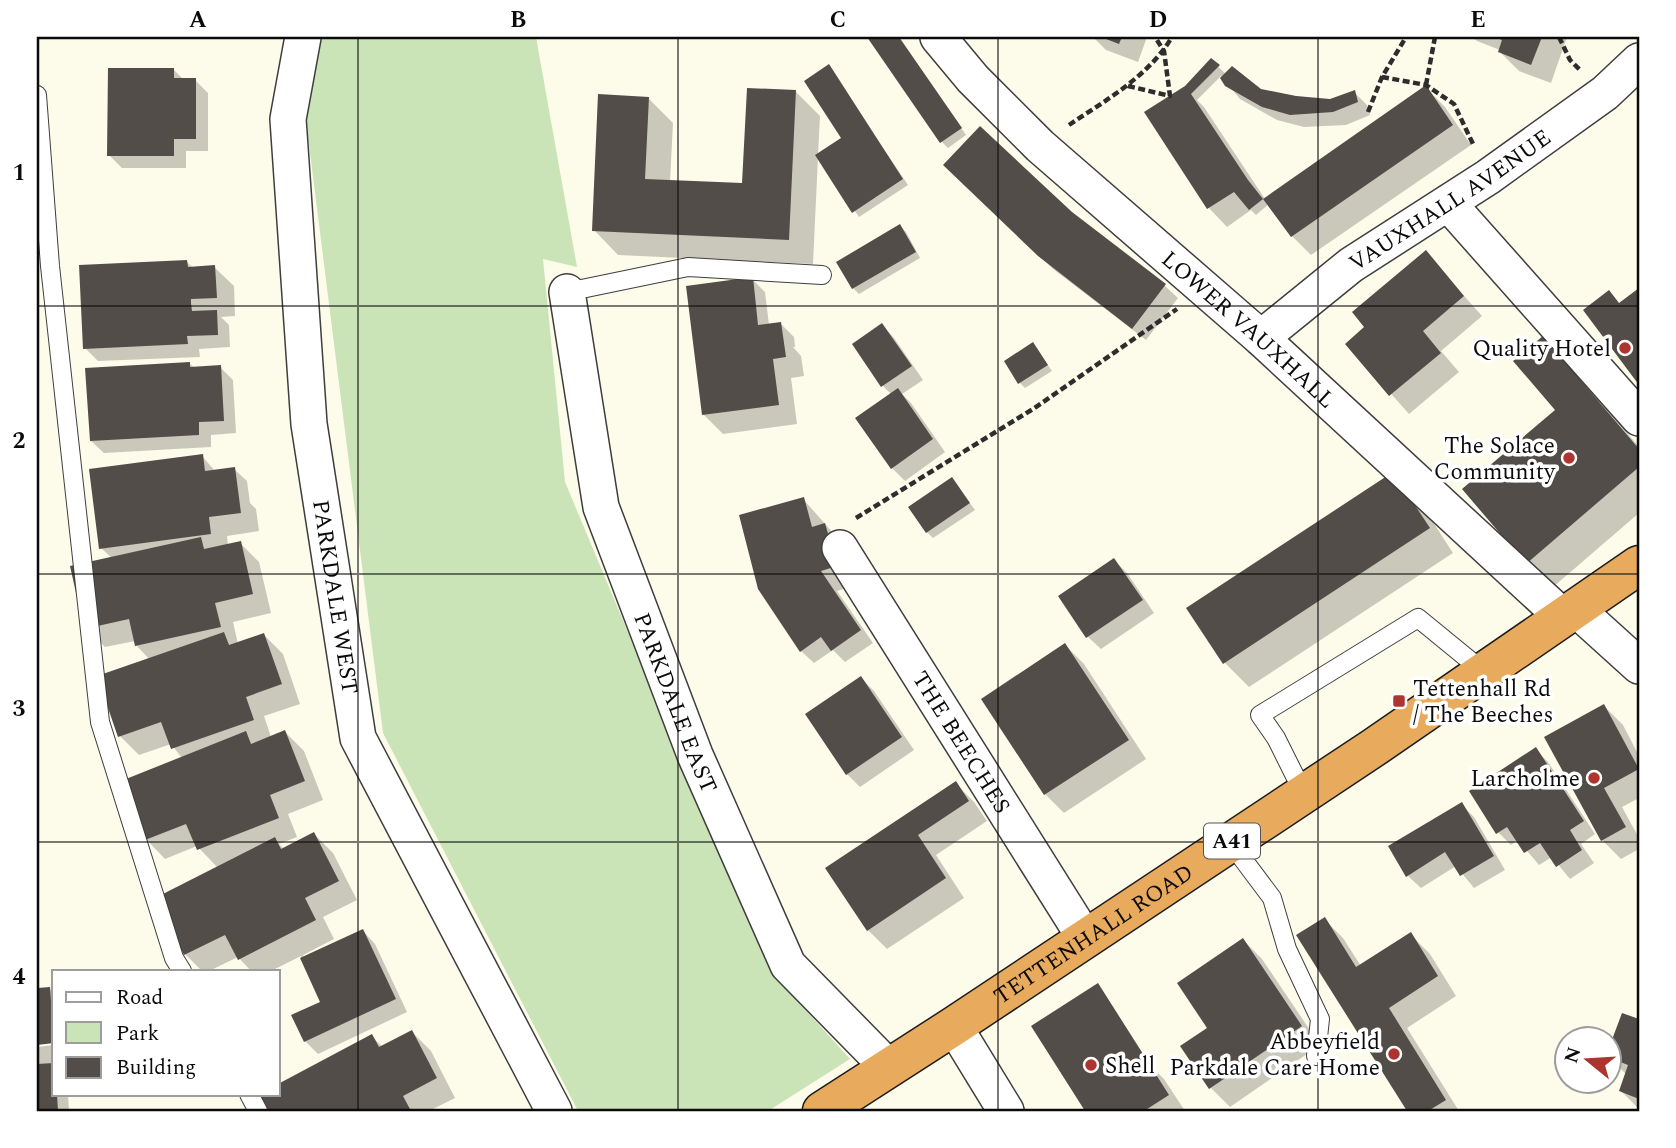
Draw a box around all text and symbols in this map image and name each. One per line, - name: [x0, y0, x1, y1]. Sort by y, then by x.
- text: A: [189, 3, 207, 38]
- text: B: [510, 3, 526, 38]
- text: C: [830, 3, 846, 38]
- text: D: [1149, 3, 1167, 38]
- text: E: [1470, 3, 1486, 38]
- street label: VAUXHALL AVENUE: [1342, 121, 1559, 281]
- text: 1: [13, 156, 25, 191]
- street label: LOWER VAUXHALL: [1153, 243, 1343, 417]
- place label: Quality Hotel: [1472, 332, 1611, 367]
- marker: Quality Hotel: [1617, 340, 1633, 356]
- text: 2: [13, 424, 26, 459]
- place label: The Solace Community: [1434, 429, 1556, 490]
- marker: The Solace Community: [1561, 450, 1577, 466]
- street label: PARKDALE WEST: [302, 497, 367, 697]
- street label: PARKDALE EAST: [624, 608, 726, 799]
- street label: THE BEECHES: [902, 665, 1019, 821]
- place label: Tettenhall Rd / The Beeches: [1413, 672, 1553, 733]
- text: 3: [13, 692, 26, 727]
- marker: Tettenhall Rd / The Beeches: [1391, 693, 1407, 709]
- place label: Larcholme: [1471, 762, 1580, 797]
- marker: Larcholme: [1586, 770, 1602, 786]
- road number: A41: [1204, 824, 1260, 858]
- street label: TETTENHALL ROAD: [987, 856, 1201, 1014]
- text: 4: [13, 960, 26, 995]
- legend: [52, 970, 280, 1096]
- text: Road: [116, 982, 163, 1014]
- text: Park: [116, 1018, 160, 1050]
- place label: Abbeyfield Parkdale Care Home: [1169, 1025, 1380, 1086]
- north arrow: [1554, 1026, 1624, 1096]
- text: N: [1557, 1043, 1589, 1067]
- marker: Abbeyfield Parkdale Care Home: [1386, 1046, 1402, 1062]
- place label: Shell: [1105, 1049, 1155, 1084]
- text: Building: [116, 1052, 196, 1084]
- marker: Shell: [1083, 1057, 1099, 1073]

